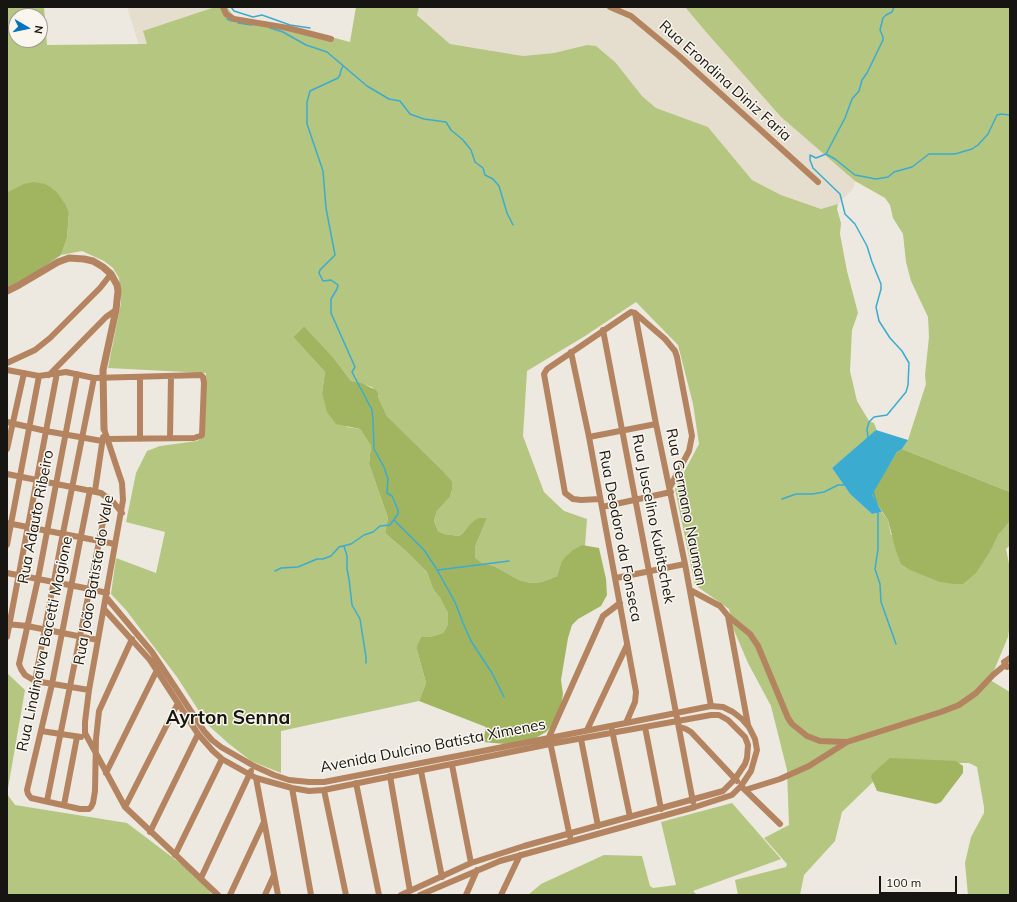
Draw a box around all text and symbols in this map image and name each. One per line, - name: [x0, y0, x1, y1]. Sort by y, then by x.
- north arrow: [8, 8, 48, 48]
- street label: Rua Erondina Diniz Faria: [655, 17, 795, 145]
- text: N: [31, 25, 46, 35]
- street label: Rua Germano Nauman: [662, 427, 710, 587]
- street label: Rua Juscelino Kubitschek: [628, 433, 678, 605]
- street label: Rua Adauto Ribeiro: [14, 449, 58, 585]
- street label: Rua Deodoro da Fonseca: [595, 449, 645, 623]
- street label: Rua João Batista do Vale: [70, 494, 118, 666]
- street label: Rua Lindinalva Bacetti Magione: [13, 535, 77, 753]
- district label: Ayrton Senna: [166, 707, 290, 729]
- street label: Avenida Dulcino Batista Ximenes: [319, 715, 547, 777]
- scale bar: [881, 868, 959, 894]
- text: 100 m: [886, 875, 921, 890]

